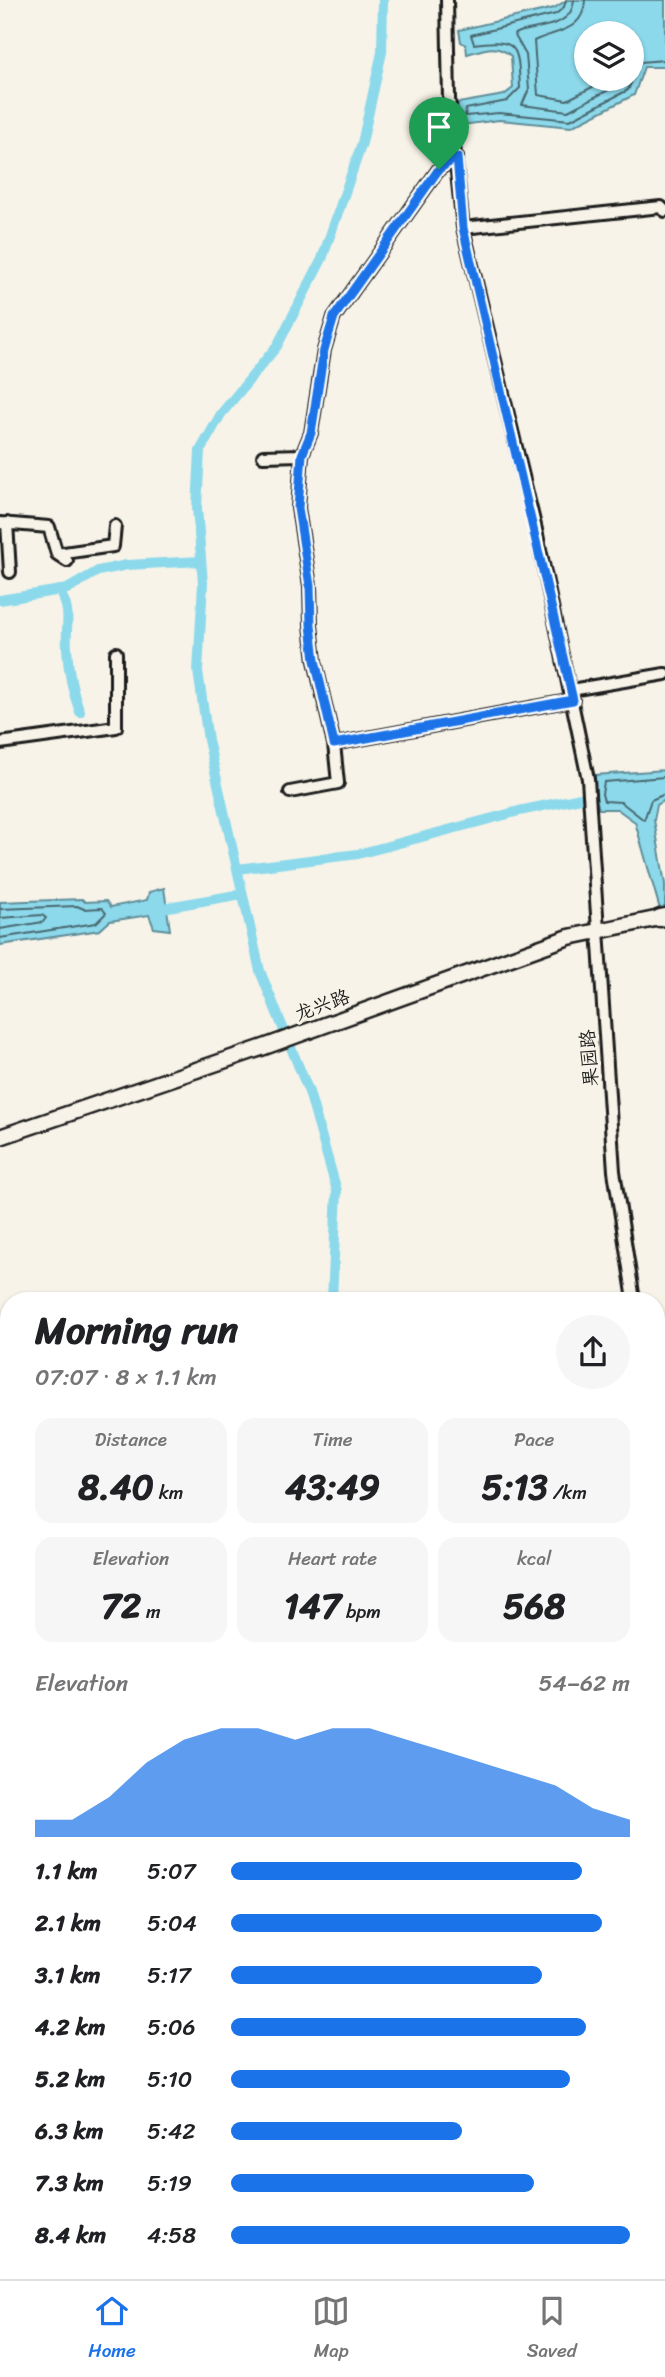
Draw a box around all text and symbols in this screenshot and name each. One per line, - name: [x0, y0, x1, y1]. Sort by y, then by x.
- map controls: [574, 21, 644, 91]
- button: layers: [574, 21, 644, 91]
- pin: [409, 97, 469, 169]
- icon: arrive: [420, 108, 458, 146]
- street label: 龙兴路: [290, 980, 354, 1030]
- street label: 果园路: [571, 1028, 607, 1088]
- text: Morning run: [35, 1297, 238, 1364]
- button: share: [556, 1315, 630, 1389]
- text: 07:07 · 8 × 1.1 km: [35, 1357, 217, 1398]
- text: Distance: [95, 1423, 167, 1456]
- text: Time: [312, 1423, 353, 1456]
- text: Pace: [514, 1423, 554, 1456]
- text: 8.40: [78, 1456, 154, 1518]
- text: 43:49: [285, 1456, 380, 1518]
- text: 5:13: [482, 1456, 548, 1518]
- text: km: [154, 1476, 183, 1509]
- text: /km: [548, 1476, 587, 1509]
- text: Elevation: [92, 1542, 169, 1575]
- text: Heart rate: [288, 1542, 377, 1575]
- text: kcal: [517, 1542, 551, 1575]
- text: 72: [101, 1575, 141, 1637]
- text: 147: [284, 1575, 341, 1637]
- text: 568: [503, 1575, 565, 1637]
- text: m: [141, 1595, 161, 1628]
- text: bpm: [341, 1595, 381, 1628]
- text: Elevation: [35, 1663, 128, 1704]
- text: 54–62 m: [539, 1663, 630, 1704]
- text: 1.1 km: [35, 1851, 98, 1892]
- text: 5:07: [147, 1851, 196, 1892]
- text: 2.1 km: [35, 1903, 101, 1944]
- text: 5:04: [147, 1903, 197, 1944]
- text: 3.1 km: [35, 1955, 100, 1996]
- text: 5:17: [147, 1955, 191, 1996]
- text: 4.2 km: [35, 2007, 105, 2048]
- text: 5:06: [147, 2007, 196, 2048]
- text: 5.2 km: [35, 2059, 105, 2100]
- text: 5:10: [147, 2059, 192, 2100]
- text: 6.3 km: [35, 2111, 104, 2152]
- text: 5:42: [147, 2111, 196, 2152]
- text: 7.3 km: [35, 2163, 104, 2204]
- text: 5:19: [147, 2163, 192, 2204]
- text: 8.4 km: [35, 2215, 106, 2256]
- text: 4:58: [147, 2215, 196, 2256]
- tab: Home: [88, 2292, 136, 2367]
- tab: Map: [312, 2292, 350, 2367]
- tab: Saved: [527, 2292, 577, 2367]

